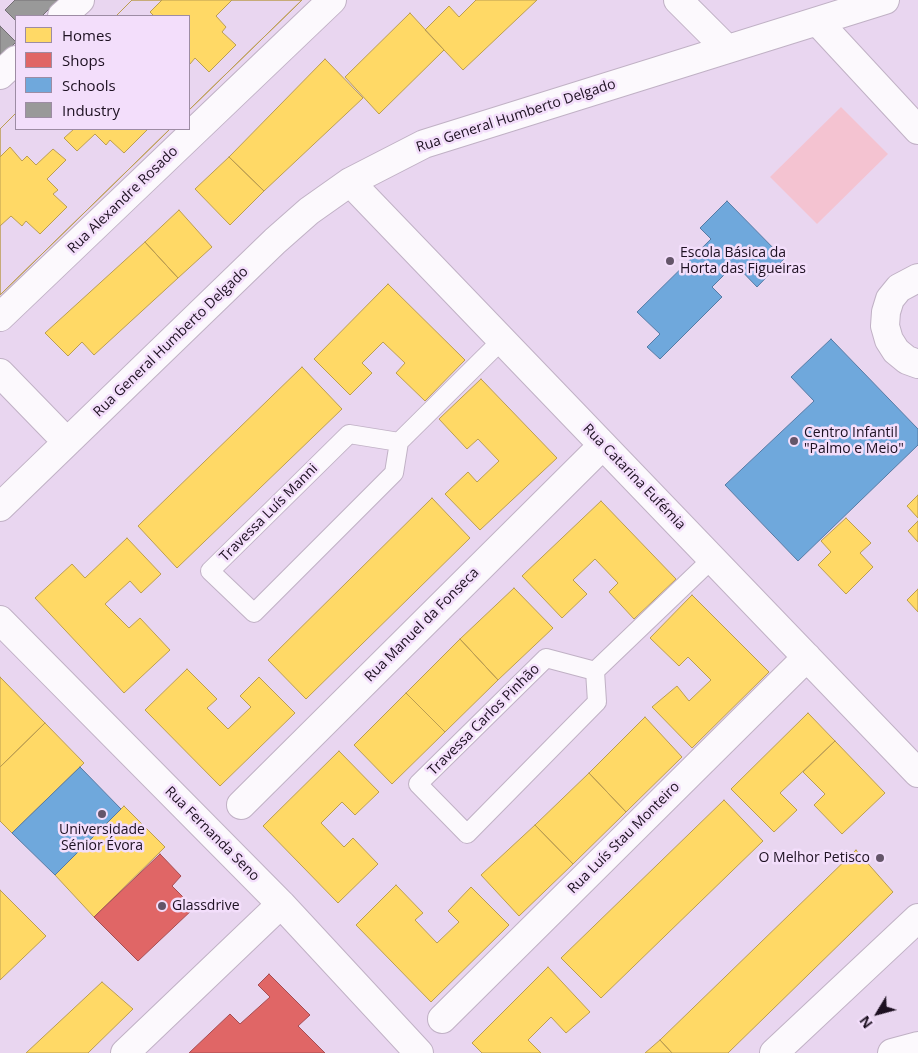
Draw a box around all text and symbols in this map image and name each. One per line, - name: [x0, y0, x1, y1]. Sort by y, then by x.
- legend: [15, 15, 190, 130]
- text: Homes: [62, 25, 112, 45]
- text: Shops: [62, 50, 105, 70]
- text: Schools: [62, 75, 116, 95]
- street label: Rua General Humberto Delgado: [414, 76, 618, 156]
- text: Industry: [62, 100, 120, 120]
- street label: Rua Alexandre Rosado: [64, 143, 182, 257]
- place label: Escola Básica da Horta das Figueiras: [680, 245, 806, 278]
- marker: Escola Básica da Horta das Figueiras: [664, 255, 676, 267]
- street label: Rua General Humberto Delgado: [90, 263, 252, 421]
- street label: Rua Catarina Eufémia: [579, 421, 689, 533]
- place label: Centro Infantil "Palmo e Meio": [804, 425, 904, 458]
- marker: Centro Infantil "Palmo e Meio": [788, 435, 800, 447]
- street label: Travessa Luís Manni: [217, 461, 321, 565]
- street label: Rua Manuel da Fonseca: [361, 564, 483, 686]
- street label: Travessa Carlos Pinhão: [425, 661, 543, 779]
- street label: Rua Luís Stau Monteiro: [565, 779, 683, 897]
- street label: Rua Fernanda Seno: [161, 783, 263, 885]
- marker: Universidade Sénior Évora: [96, 808, 108, 820]
- place label: Universidade Sénior Évora: [59, 822, 145, 854]
- place label: O Melhor Petisco: [759, 850, 870, 866]
- marker: O Melhor Petisco: [874, 852, 886, 864]
- place label: Glassdrive: [172, 898, 240, 914]
- marker: Glassdrive: [156, 900, 168, 912]
- north arrow: [853, 988, 903, 1038]
- text: N: [855, 1012, 877, 1033]

